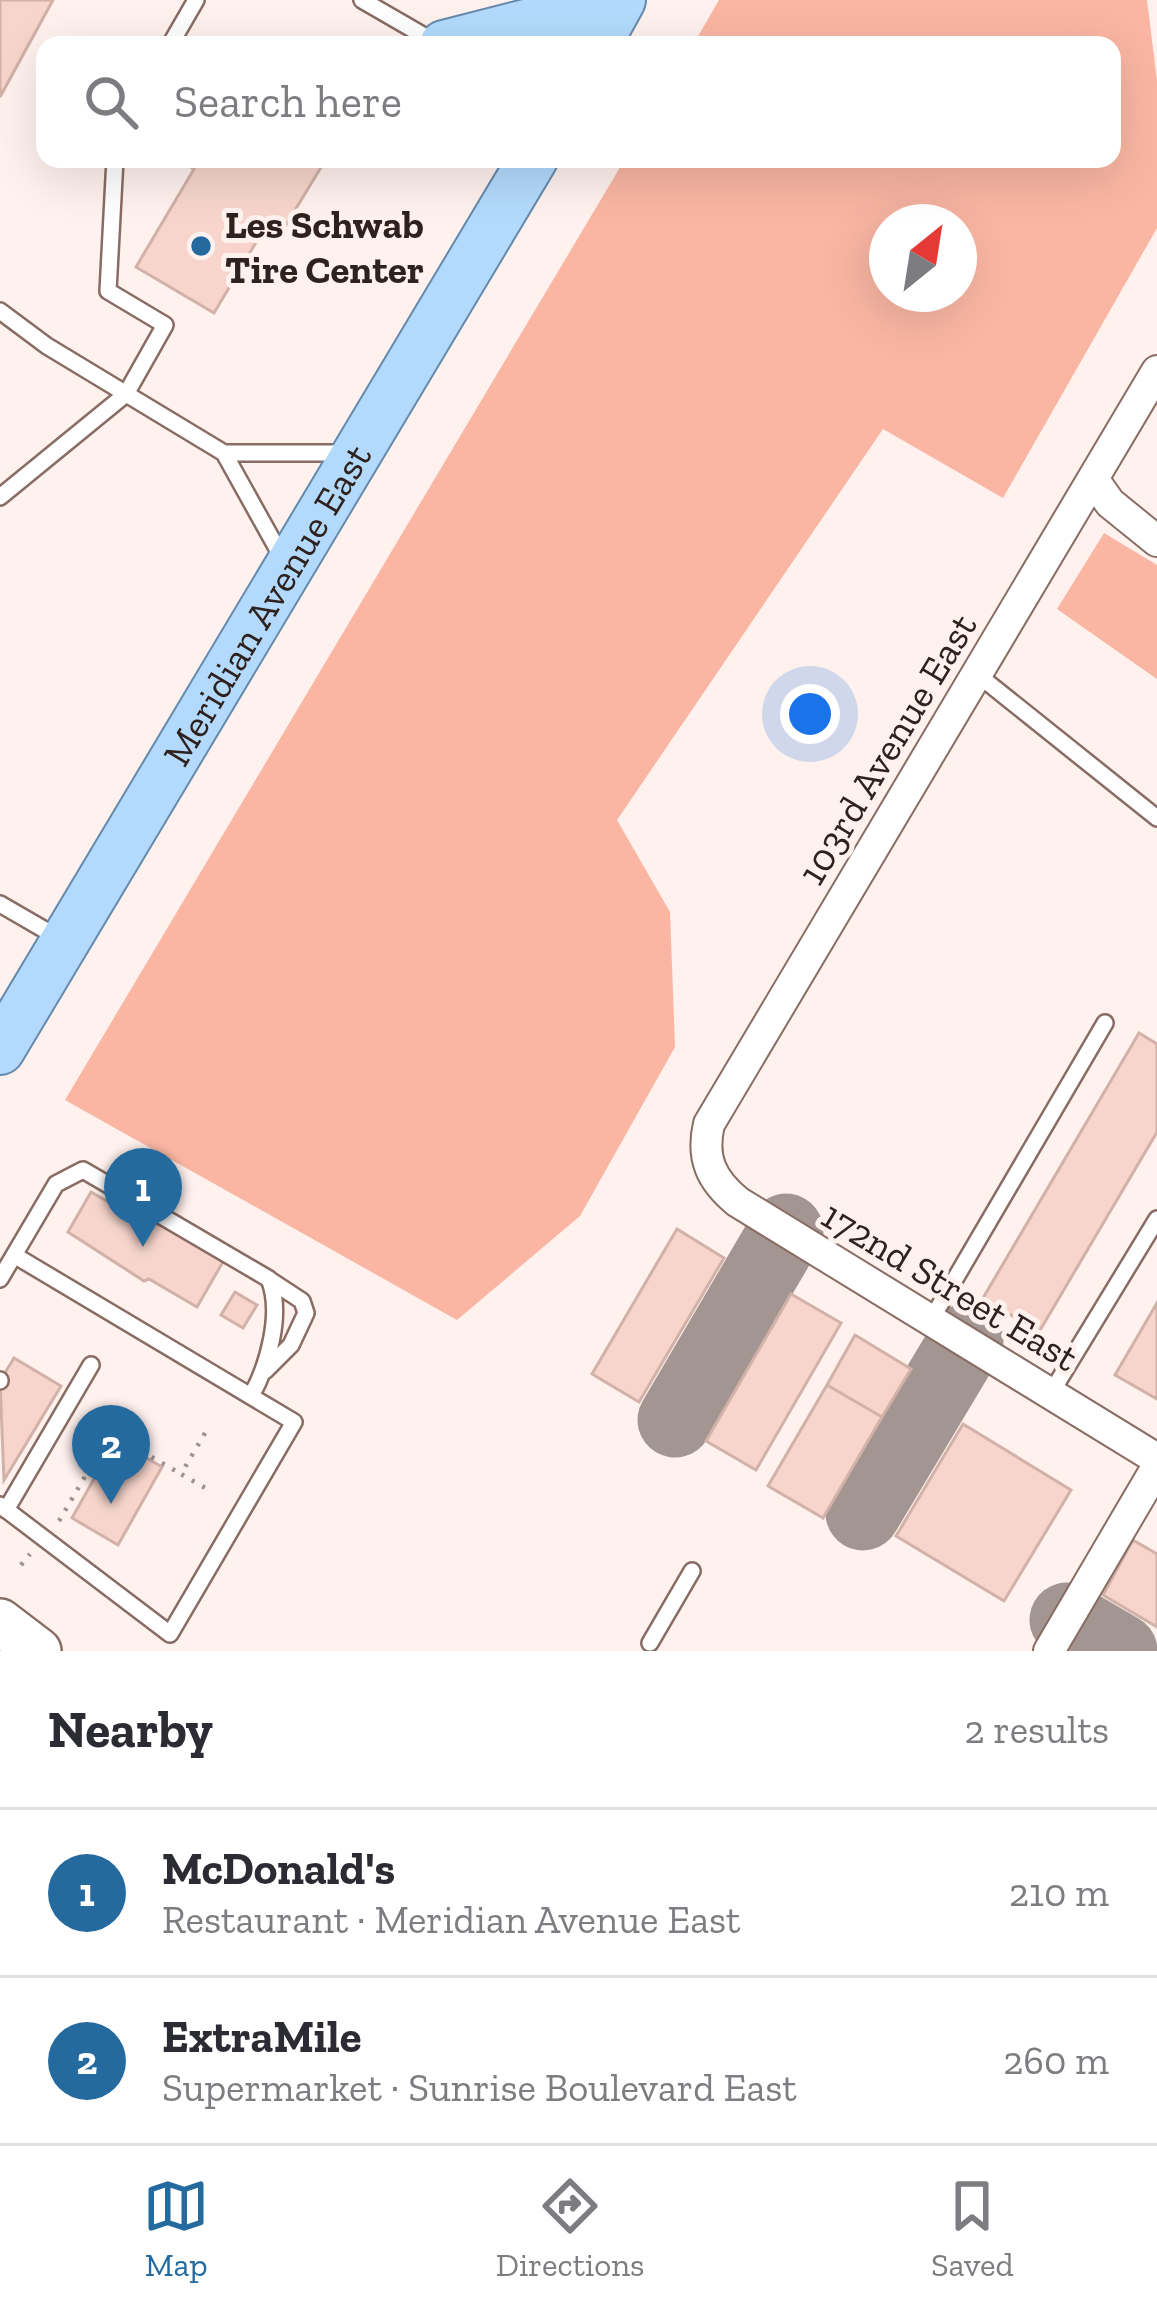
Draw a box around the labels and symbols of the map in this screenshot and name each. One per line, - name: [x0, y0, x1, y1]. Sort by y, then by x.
- place label: Les Schwab Tire Center: [225, 201, 424, 293]
- north arrow: [869, 204, 977, 312]
- marker: Les Schwab Tire Center: [188, 233, 214, 259]
- street label: Meridian Avenue East: [152, 435, 381, 774]
- street label: 103rd Avenue East: [788, 605, 987, 893]
- your location: [780, 684, 840, 744]
- pin: 1: [104, 1148, 182, 1247]
- street label: 172nd Street East: [813, 1191, 1087, 1381]
- pin: 2: [72, 1405, 150, 1504]

